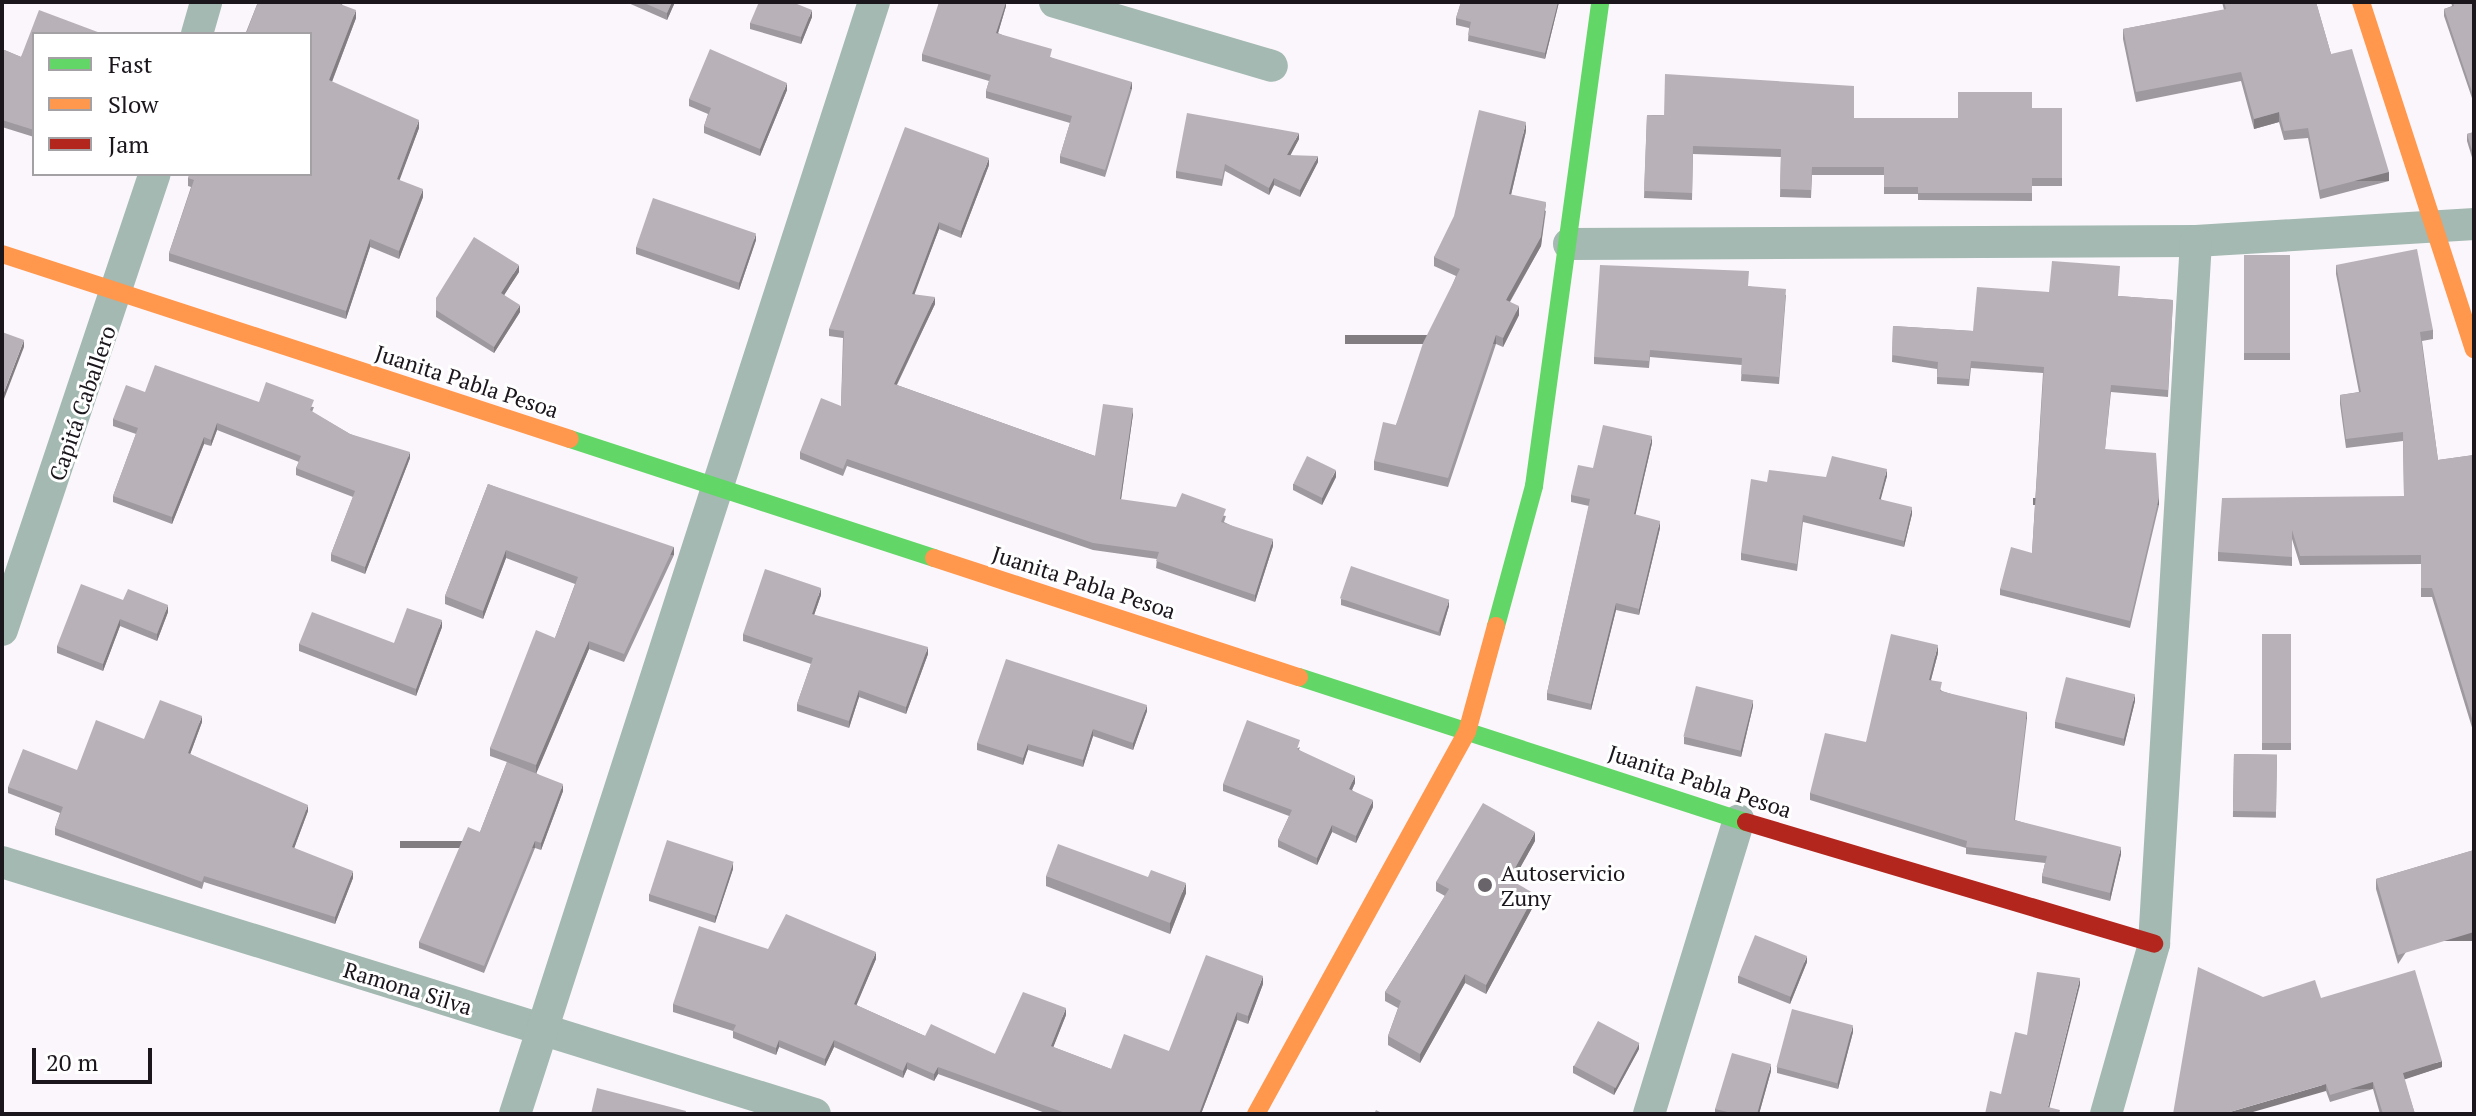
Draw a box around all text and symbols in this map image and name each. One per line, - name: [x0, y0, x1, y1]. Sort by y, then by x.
- legend: [32, 32, 312, 176]
- text: Fast: [108, 48, 152, 80]
- text: Slow: [108, 88, 159, 120]
- text: Jam: [108, 128, 149, 160]
- street label: Capitá Caballero: [43, 322, 121, 484]
- street label: Juanita Pabla Pesoa: [372, 339, 562, 423]
- street label: Juanita Pabla Pesoa: [989, 540, 1179, 624]
- street label: Juanita Pabla Pesoa: [1605, 739, 1795, 823]
- place label: Autoservicio Zuny: [1501, 859, 1625, 910]
- marker: Autoservicio Zuny: [1476, 876, 1494, 894]
- street label: Ramona Silva: [340, 956, 476, 1020]
- scale bar: [36, 1032, 156, 1082]
- text: 20 m: [46, 1046, 98, 1078]

